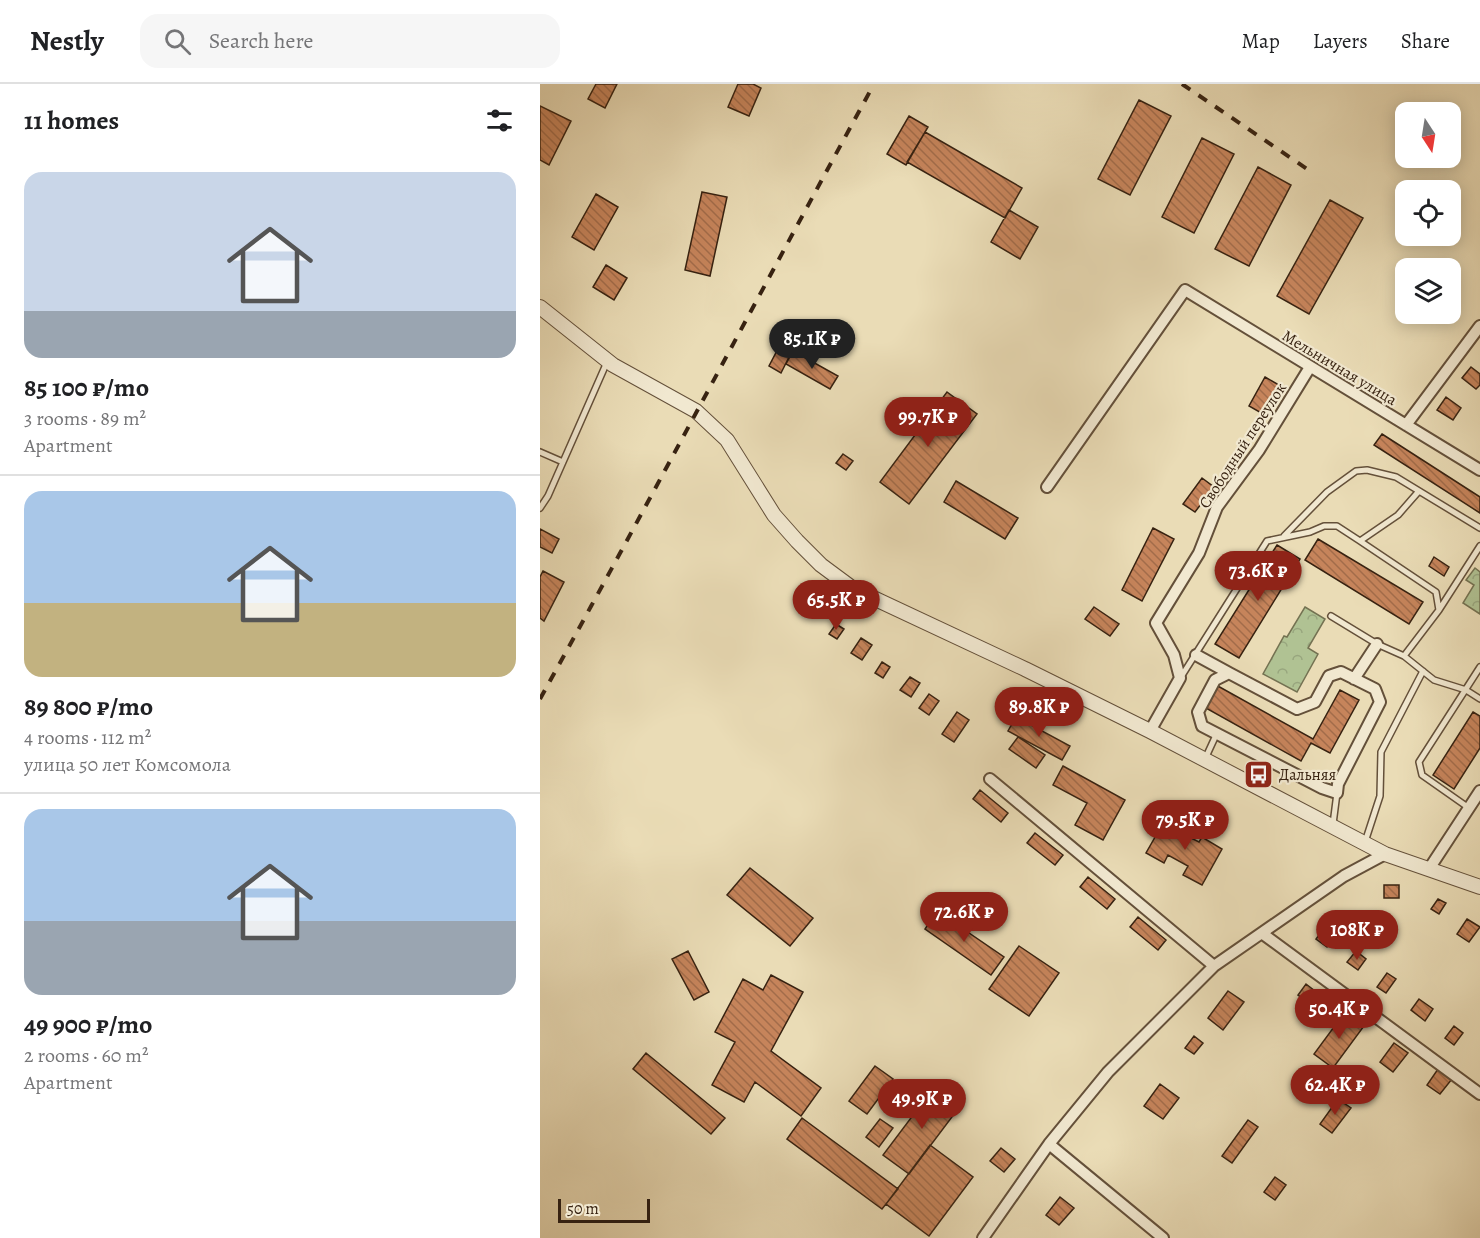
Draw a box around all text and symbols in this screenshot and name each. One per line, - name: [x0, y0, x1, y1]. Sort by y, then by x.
- search box: [140, 14, 560, 68]
- text: Nestly: [30, 22, 104, 60]
- icon: search: [161, 25, 194, 58]
- text: Search here: [209, 26, 313, 56]
- text: Map: [1241, 27, 1280, 55]
- text: Layers: [1313, 27, 1368, 55]
- text: Share: [1401, 27, 1450, 55]
- north arrow: [1395, 102, 1461, 168]
- map controls: [1395, 102, 1461, 324]
- text: 11 homes: [24, 103, 119, 138]
- icon: filters: [483, 104, 516, 137]
- button: locate: [1395, 180, 1461, 246]
- icon: home: [216, 211, 324, 319]
- button: layers: [1395, 258, 1461, 324]
- pin: 85.1K ₽: [757, 319, 867, 370]
- text: 85.1K ₽: [783, 325, 841, 352]
- street label: Мельничная улица: [1278, 325, 1402, 411]
- text: 85 100 ₽/mo: [24, 370, 149, 405]
- street label: Свободный переулок: [1194, 378, 1292, 513]
- pin: 99.7K ₽: [873, 397, 983, 448]
- text: 99.7K ₽: [898, 403, 958, 430]
- text: 3 rooms · 89 m²: [24, 405, 146, 432]
- text: Apartment: [24, 432, 113, 459]
- icon: home: [216, 530, 324, 638]
- pin: 73.6K ₽: [1203, 551, 1313, 602]
- text: 73.6K ₽: [1229, 557, 1287, 584]
- pin: 65.5K ₽: [781, 580, 891, 631]
- text: 65.5K ₽: [807, 586, 865, 613]
- pin: 89.8K ₽: [984, 687, 1094, 738]
- text: 89 800 ₽/mo: [24, 689, 153, 724]
- text: 89.8K ₽: [1009, 693, 1069, 720]
- text: 4 rooms · 112 m²: [24, 724, 151, 751]
- text: улица 50 лет Комсомола: [24, 751, 231, 778]
- bus stop icon: Дальняя: [1242, 758, 1274, 790]
- place label: Дальняя: [1279, 764, 1337, 786]
- pin: 79.5K ₽: [1130, 800, 1240, 851]
- text: 79.5K ₽: [1156, 806, 1214, 833]
- icon: home: [216, 848, 324, 956]
- pin: 72.6K ₽: [909, 892, 1019, 943]
- text: 72.6K ₽: [934, 898, 994, 925]
- pin: 108K ₽: [1308, 910, 1406, 961]
- text: 108K ₽: [1330, 916, 1384, 943]
- pin: 50.4K ₽: [1284, 989, 1394, 1040]
- text: 50.4K ₽: [1309, 995, 1369, 1022]
- text: 49 900 ₽/mo: [24, 1007, 152, 1042]
- text: 2 rooms · 60 m²: [24, 1042, 148, 1069]
- pin: 62.4K ₽: [1280, 1065, 1390, 1116]
- text: Apartment: [24, 1069, 113, 1096]
- text: 62.4K ₽: [1305, 1071, 1365, 1098]
- pin: 49.9K ₽: [867, 1079, 977, 1130]
- text: 49.9K ₽: [892, 1085, 952, 1112]
- scale bar: [558, 1196, 650, 1224]
- text: 50 m: [567, 1198, 599, 1220]

